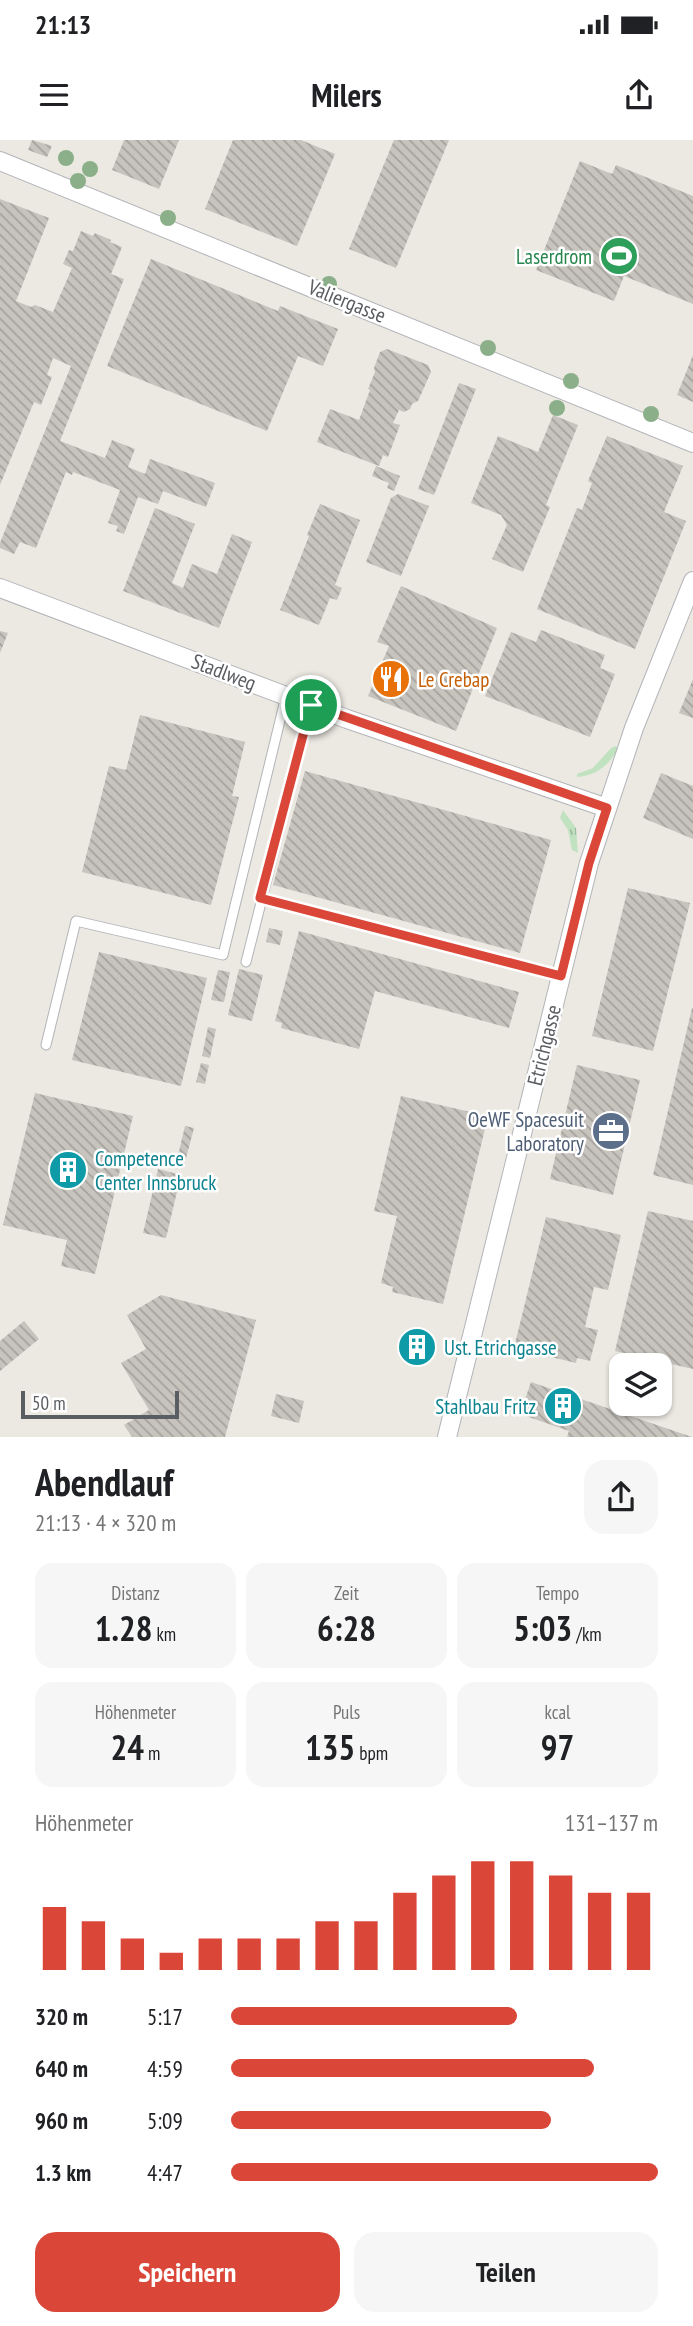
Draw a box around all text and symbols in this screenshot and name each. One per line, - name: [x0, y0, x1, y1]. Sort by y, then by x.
- text: 21:13: [35, 8, 91, 41]
- text: Milers: [311, 74, 382, 116]
- icon: menu: [35, 76, 73, 114]
- icon: share: [620, 76, 658, 114]
- sports icon: Laserdrom: [598, 235, 640, 277]
- place label: Laserdrom: [516, 243, 592, 270]
- street label: Valiergasse: [303, 273, 390, 329]
- street label: Stadlweg: [188, 647, 260, 697]
- restaurant icon: Le Crebap: [370, 658, 412, 700]
- place label: Le Crebap: [418, 666, 489, 693]
- pin: [281, 675, 341, 735]
- icon: arrive: [292, 686, 330, 724]
- street label: Etrichgasse: [521, 1002, 567, 1088]
- place label: OeWF Spacesuit Laboratory: [468, 1106, 584, 1157]
- office icon: OeWF Spacesuit Laboratory: [590, 1110, 632, 1152]
- place label: Competence Center Innsbruck: [95, 1145, 216, 1196]
- building icon: Competence Center Innsbruck: [47, 1149, 89, 1191]
- building icon: Ust. Etrichgasse: [396, 1326, 438, 1368]
- place label: Ust. Etrichgasse: [444, 1334, 557, 1361]
- map controls: [609, 1353, 672, 1416]
- button: layers: [609, 1353, 672, 1416]
- building icon: Stahlbau Fritz: [542, 1385, 584, 1427]
- scale bar: [21, 1388, 178, 1420]
- text: 50 m: [32, 1391, 66, 1415]
- place label: Stahlbau Fritz: [435, 1393, 536, 1420]
- text: Abendlauf: [35, 1457, 173, 1506]
- button: share: [584, 1460, 658, 1534]
- text: 21:13 · 4 × 320 m: [35, 1508, 176, 1537]
- text: Distanz: [111, 1581, 160, 1605]
- text: Zeit: [334, 1581, 359, 1605]
- text: Tempo: [536, 1581, 579, 1605]
- text: 1.28: [95, 1605, 152, 1651]
- text: 6:28: [317, 1605, 376, 1651]
- text: 5:03: [513, 1605, 572, 1651]
- text: km: [152, 1622, 176, 1646]
- text: /km: [572, 1622, 602, 1646]
- text: Höhenmeter: [95, 1700, 176, 1724]
- text: Puls: [333, 1700, 360, 1724]
- text: kcal: [545, 1700, 570, 1724]
- text: 24: [111, 1724, 144, 1770]
- text: 135: [305, 1724, 355, 1770]
- text: 97: [541, 1724, 574, 1770]
- text: m: [144, 1741, 160, 1765]
- text: bpm: [355, 1741, 388, 1765]
- text: Höhenmeter: [35, 1808, 133, 1837]
- text: 131–137 m: [565, 1808, 658, 1837]
- text: 320 m: [35, 2002, 88, 2031]
- text: 5:17: [147, 2002, 183, 2031]
- text: 640 m: [35, 2054, 88, 2083]
- text: 4:59: [147, 2054, 183, 2083]
- text: 960 m: [35, 2106, 88, 2135]
- text: 5:09: [147, 2106, 183, 2135]
- text: 1.3 km: [35, 2158, 91, 2187]
- text: 4:47: [147, 2158, 183, 2187]
- button: Speichern: [35, 2232, 340, 2312]
- button: Teilen: [354, 2232, 658, 2312]

